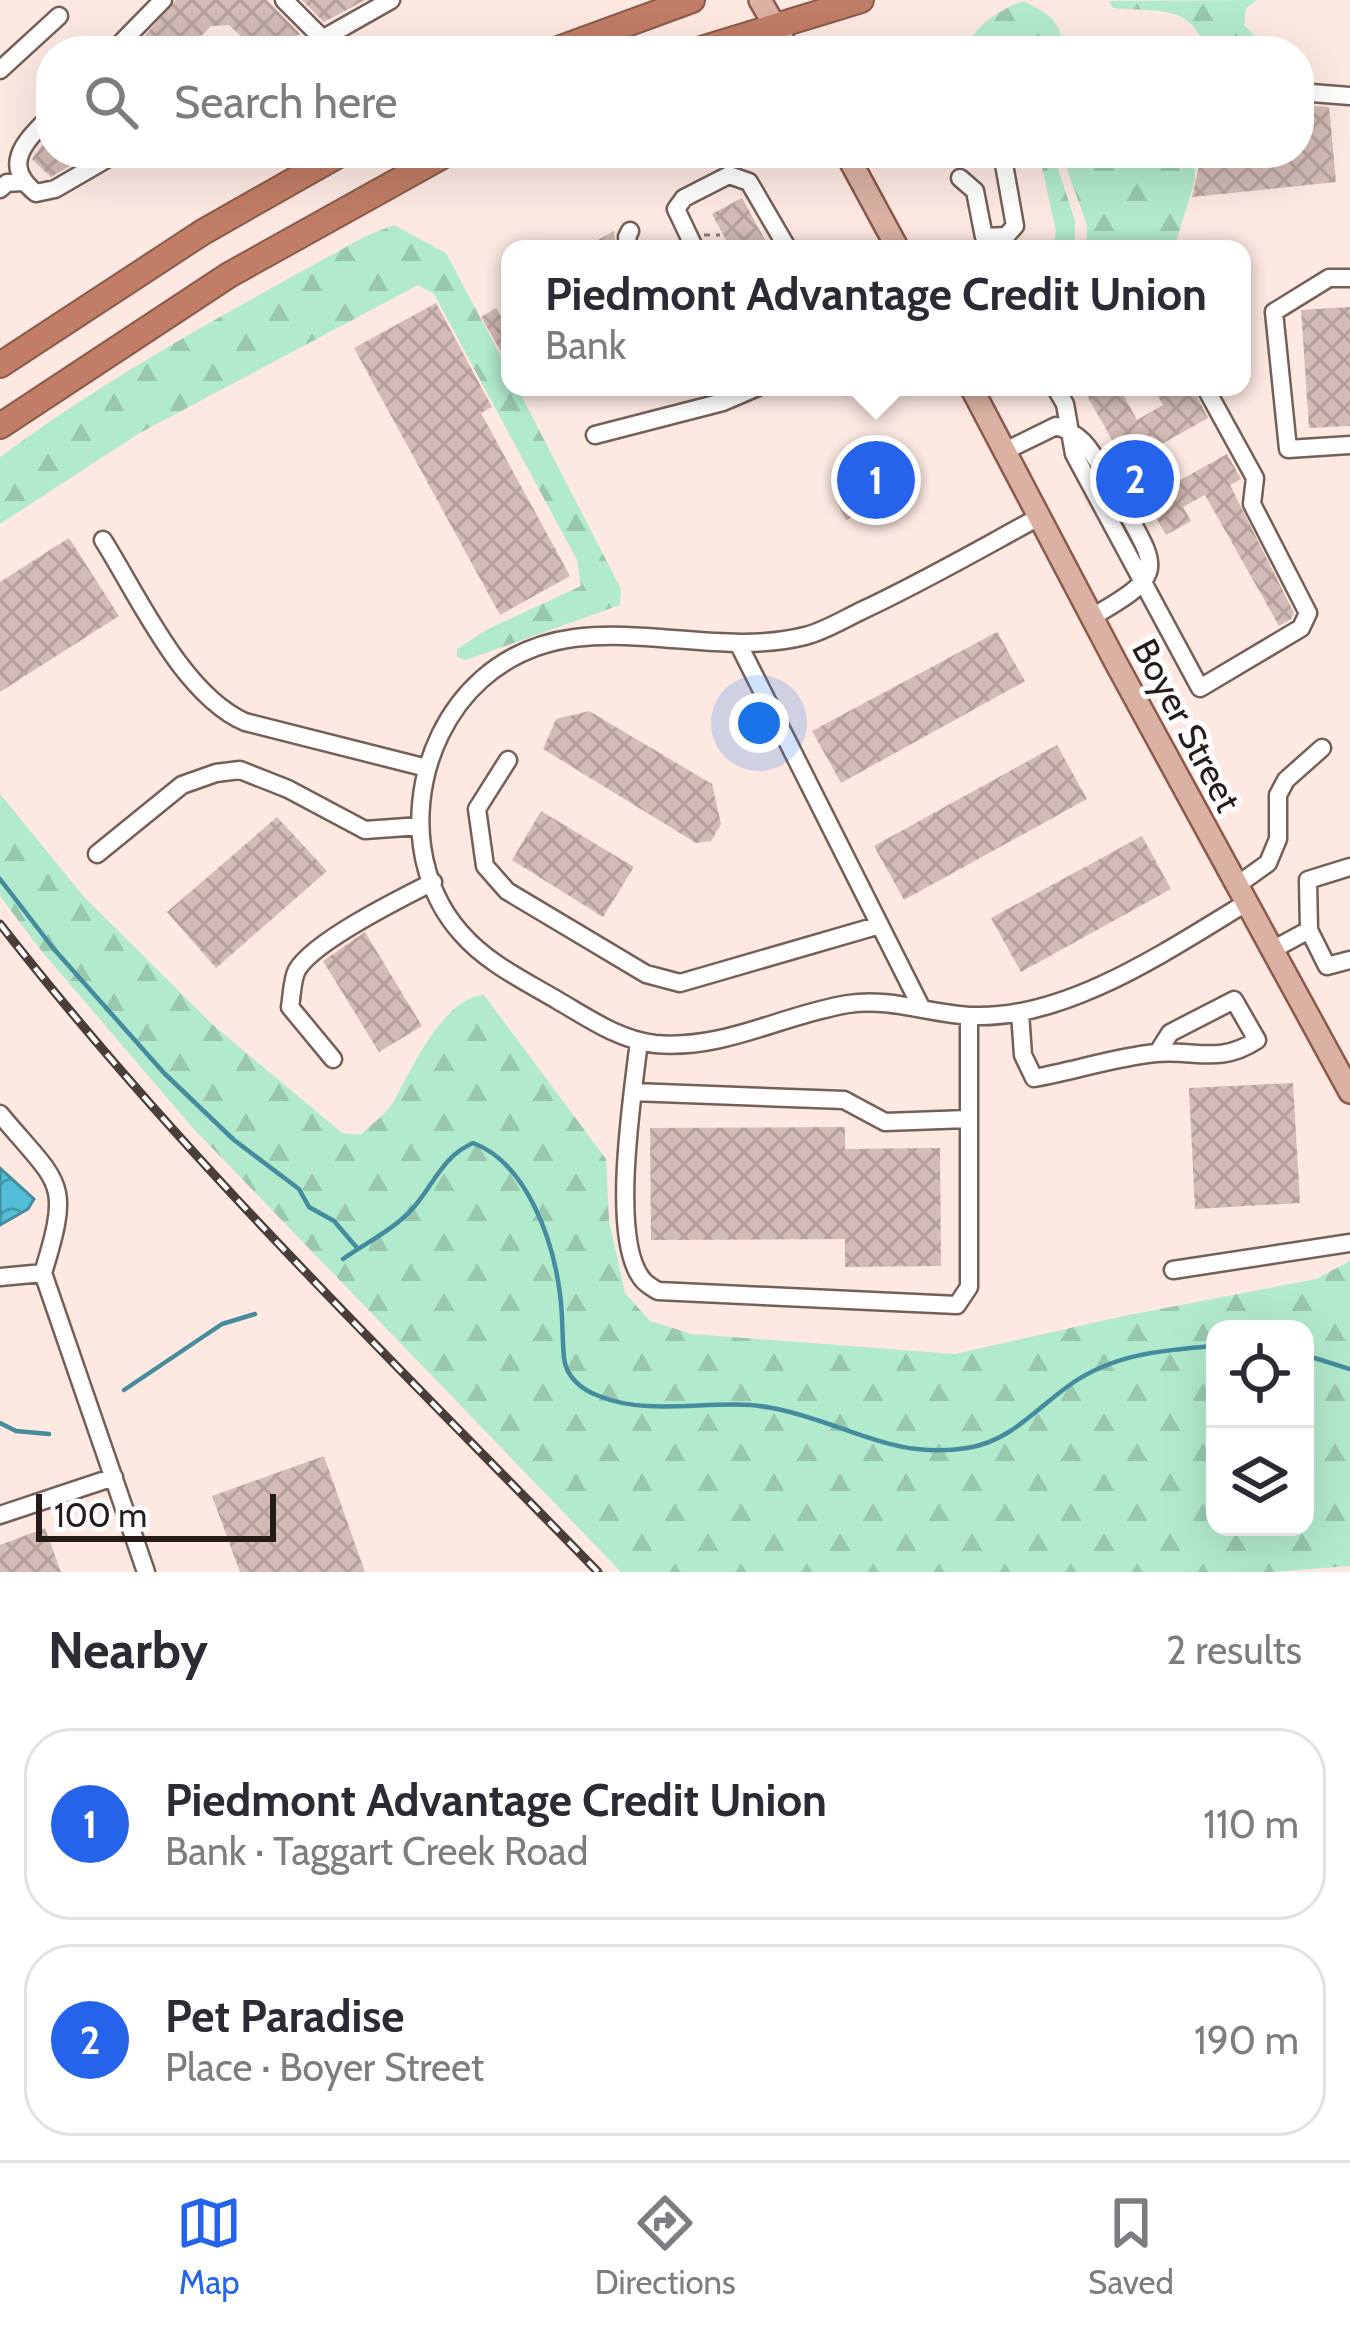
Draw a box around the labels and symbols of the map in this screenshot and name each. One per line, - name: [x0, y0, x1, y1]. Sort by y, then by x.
- pin: 2: [1096, 434, 1174, 524]
- pin: 1: [837, 435, 915, 525]
- street label: Boyer Street: [1123, 631, 1251, 819]
- your location: [729, 693, 789, 753]
- scale bar: [36, 1488, 276, 1541]

